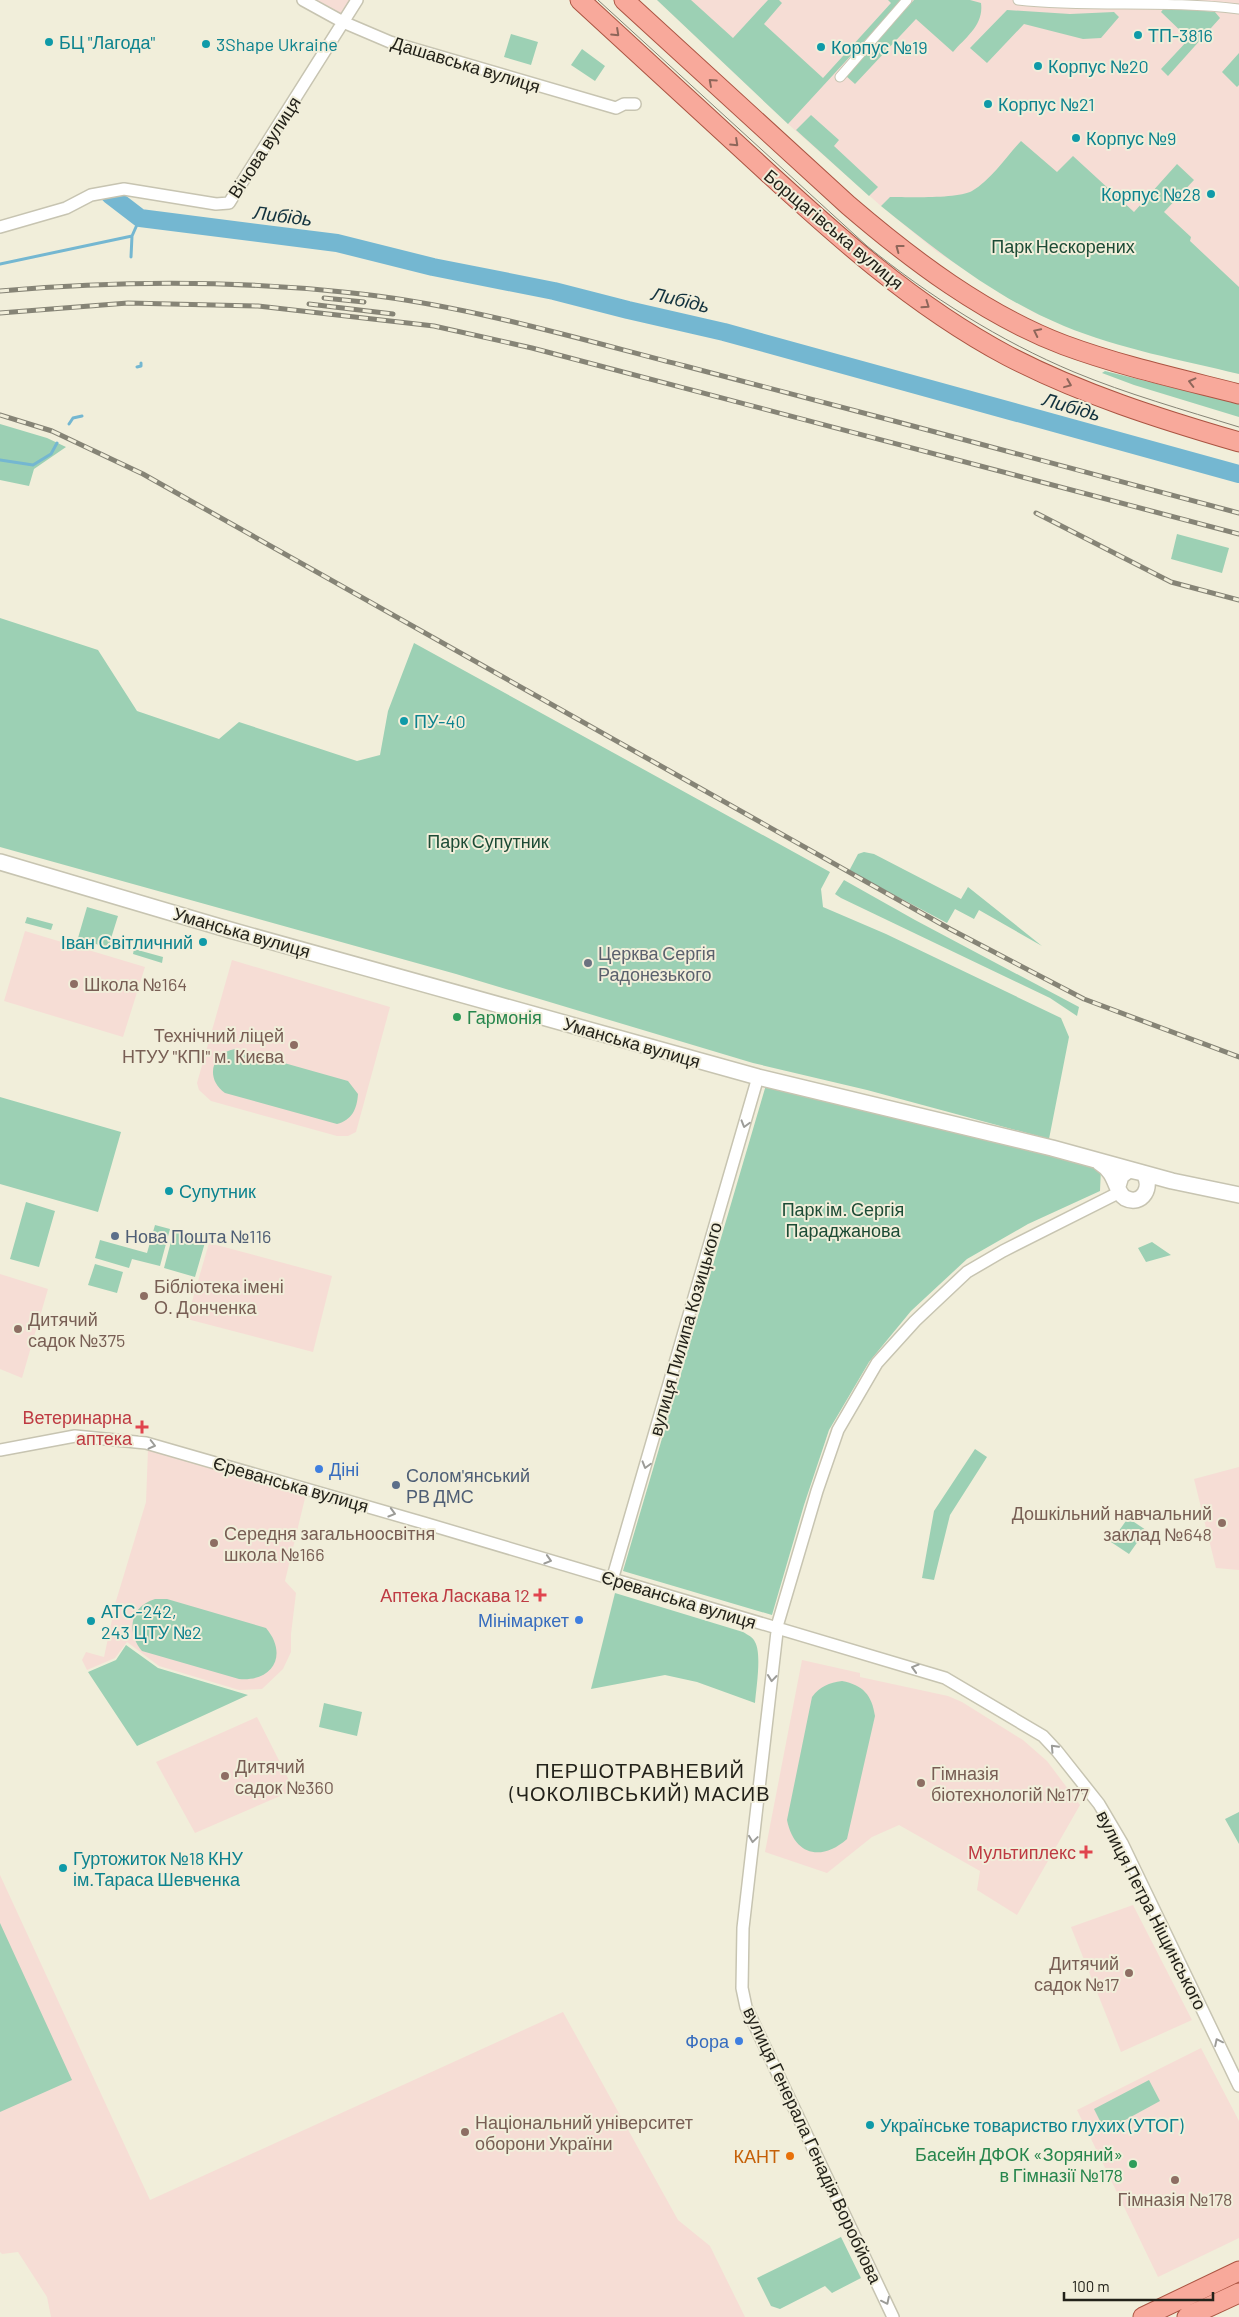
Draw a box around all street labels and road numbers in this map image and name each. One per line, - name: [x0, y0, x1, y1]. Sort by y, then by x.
- street label: Дашавська вулиця: [389, 31, 543, 97]
- street label: Вічова вулиця: [223, 92, 305, 202]
- street label: Борщагівська вулиця: [760, 164, 908, 294]
- street label: Уманська вулиця: [171, 902, 313, 962]
- street label: Уманська вулиця: [561, 1012, 703, 1072]
- street label: вулиця Пилипа Козицького: [644, 1220, 726, 1438]
- street label: Єреванська вулиця: [211, 1451, 371, 1517]
- street label: Єреванська вулиця: [599, 1565, 759, 1633]
- street label: вулиця Петра Ніщинського: [1092, 1807, 1212, 2013]
- street label: вулиця Генерала Генадія Воробйова: [739, 2003, 887, 2288]

